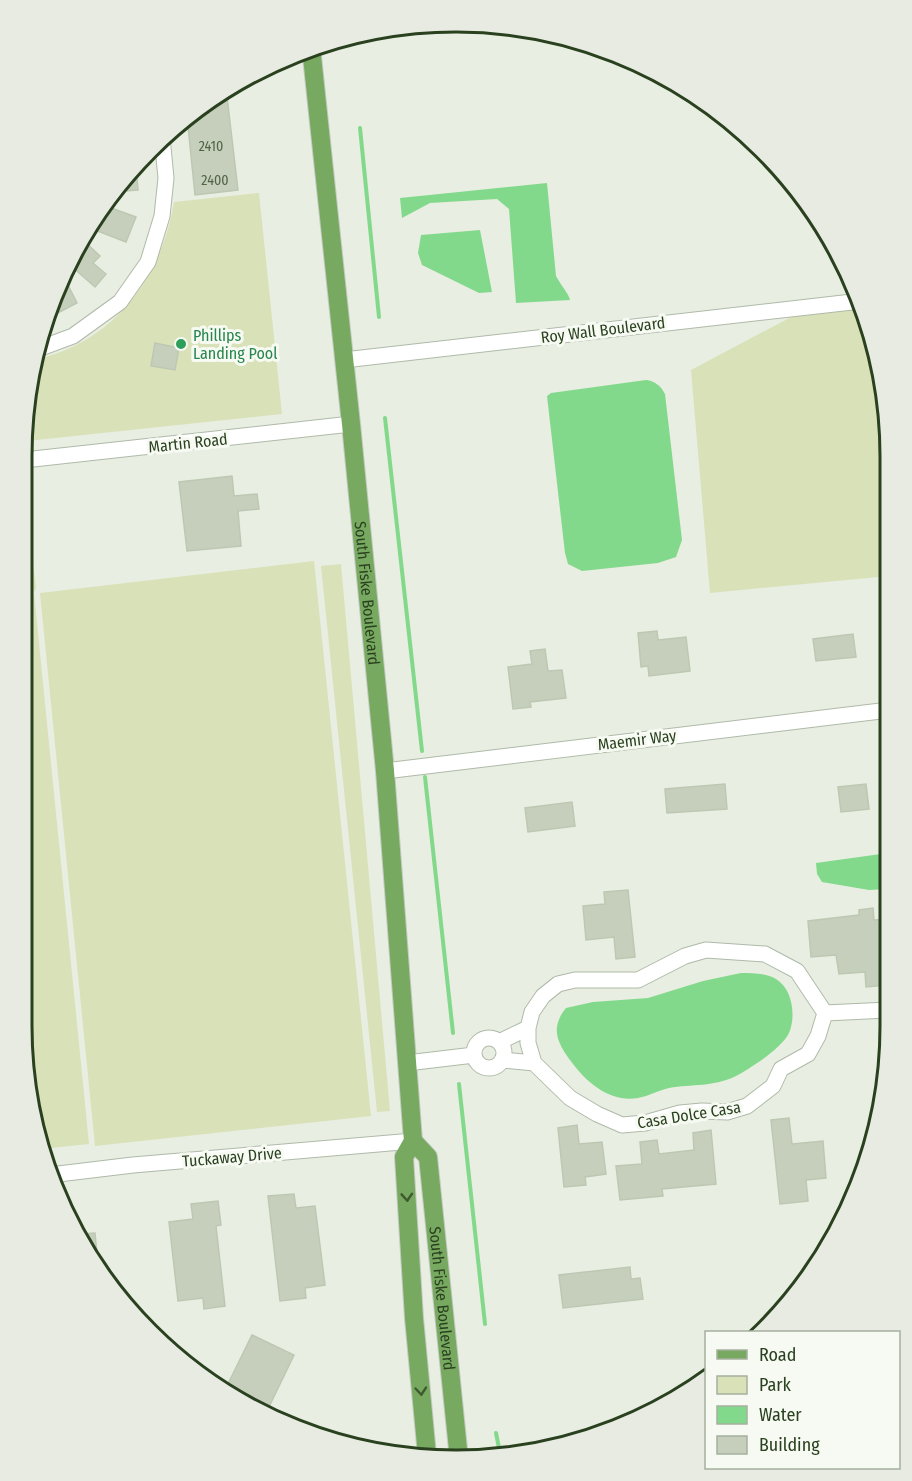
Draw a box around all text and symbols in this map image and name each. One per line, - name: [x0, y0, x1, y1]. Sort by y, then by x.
- house number: 2410: [199, 138, 223, 155]
- house number: 2400: [201, 172, 229, 189]
- street label: Roy Wall Boulevard: [540, 313, 666, 347]
- place label: Phillips Landing Pool: [193, 326, 278, 363]
- marker: Phillips Landing Pool: [174, 337, 188, 351]
- street label: Martin Road: [148, 429, 228, 457]
- street label: South Fiske Boulevard: [351, 520, 384, 666]
- street label: Maemir Way: [597, 726, 678, 754]
- street label: Casa Dolce Casa: [636, 1097, 742, 1133]
- street label: Tuckaway Drive: [182, 1143, 283, 1171]
- one-way arrow: [400, 1192, 413, 1201]
- street label: South Fiske Boulevard: [426, 1225, 459, 1371]
- legend: [705, 1331, 900, 1469]
- text: Road: [759, 1344, 796, 1366]
- text: Park: [759, 1374, 792, 1396]
- one-way arrow: [414, 1387, 427, 1396]
- text: Water: [759, 1404, 802, 1426]
- text: Building: [759, 1434, 820, 1456]

